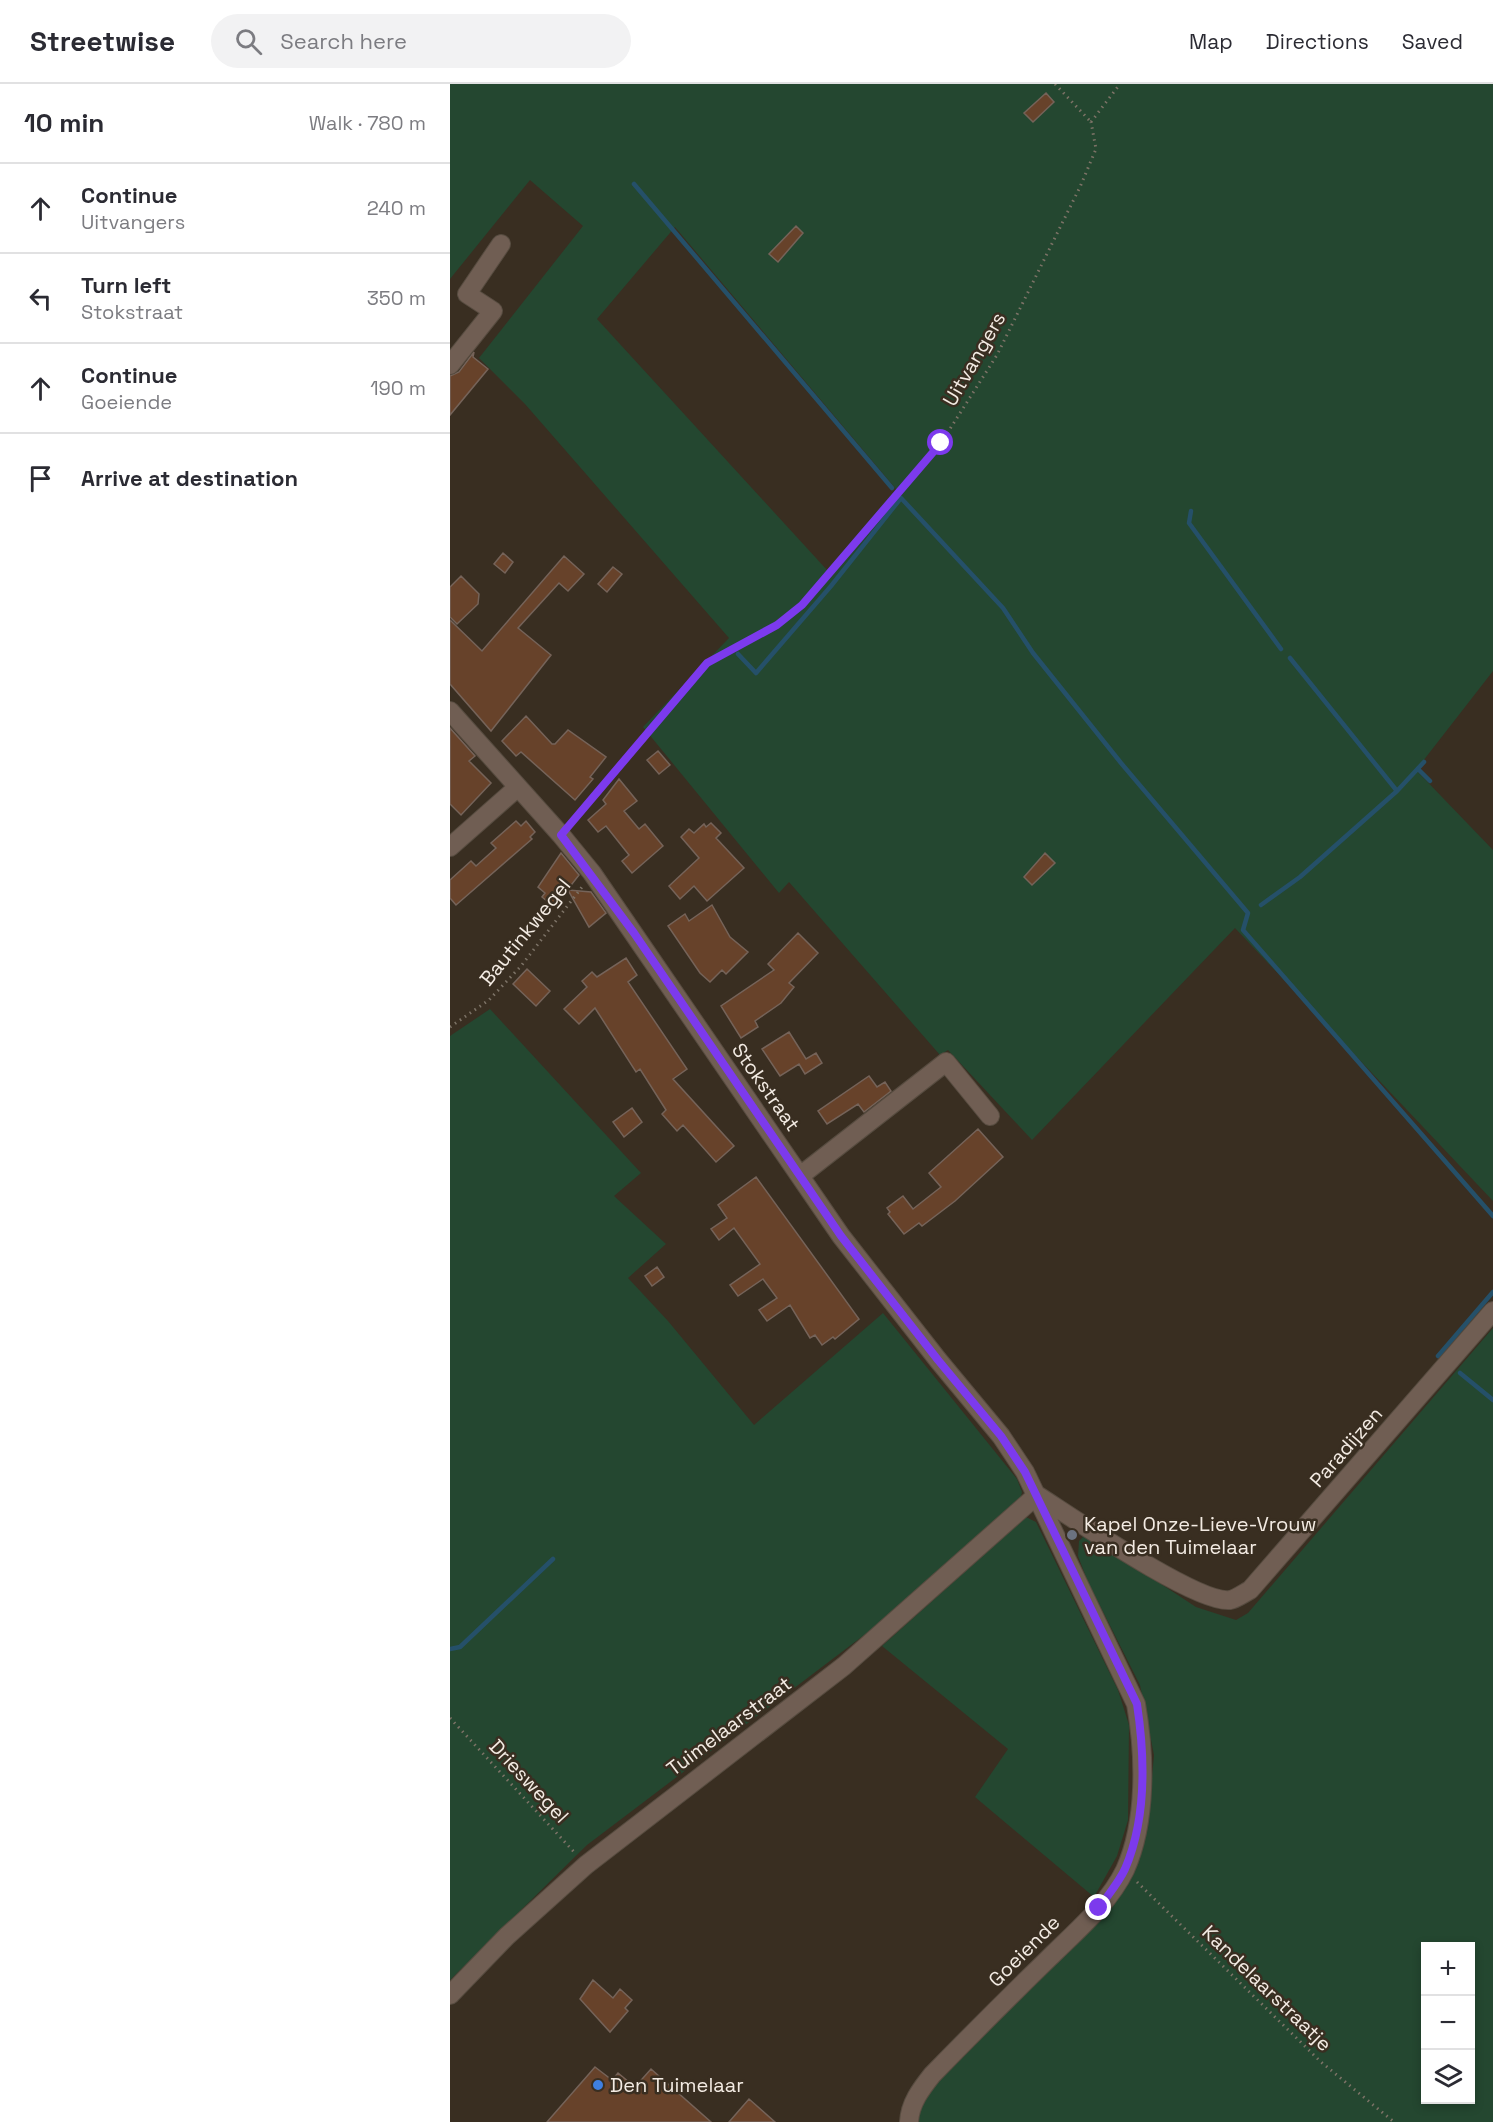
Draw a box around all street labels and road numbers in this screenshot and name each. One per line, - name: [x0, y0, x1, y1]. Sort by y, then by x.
- street label: Uitvangers: [937, 307, 1011, 411]
- street label: Bautinkwegel: [474, 873, 576, 991]
- street label: Stokstraat: [726, 1038, 806, 1136]
- street label: Paradijzen: [1304, 1401, 1388, 1493]
- street label: Tuimelaarstraat: [661, 1671, 797, 1781]
- street label: Drieswegel: [484, 1734, 574, 1828]
- street label: Goeiende: [983, 1910, 1065, 1992]
- street label: Kandelaarstraatje: [1196, 1919, 1338, 2057]

